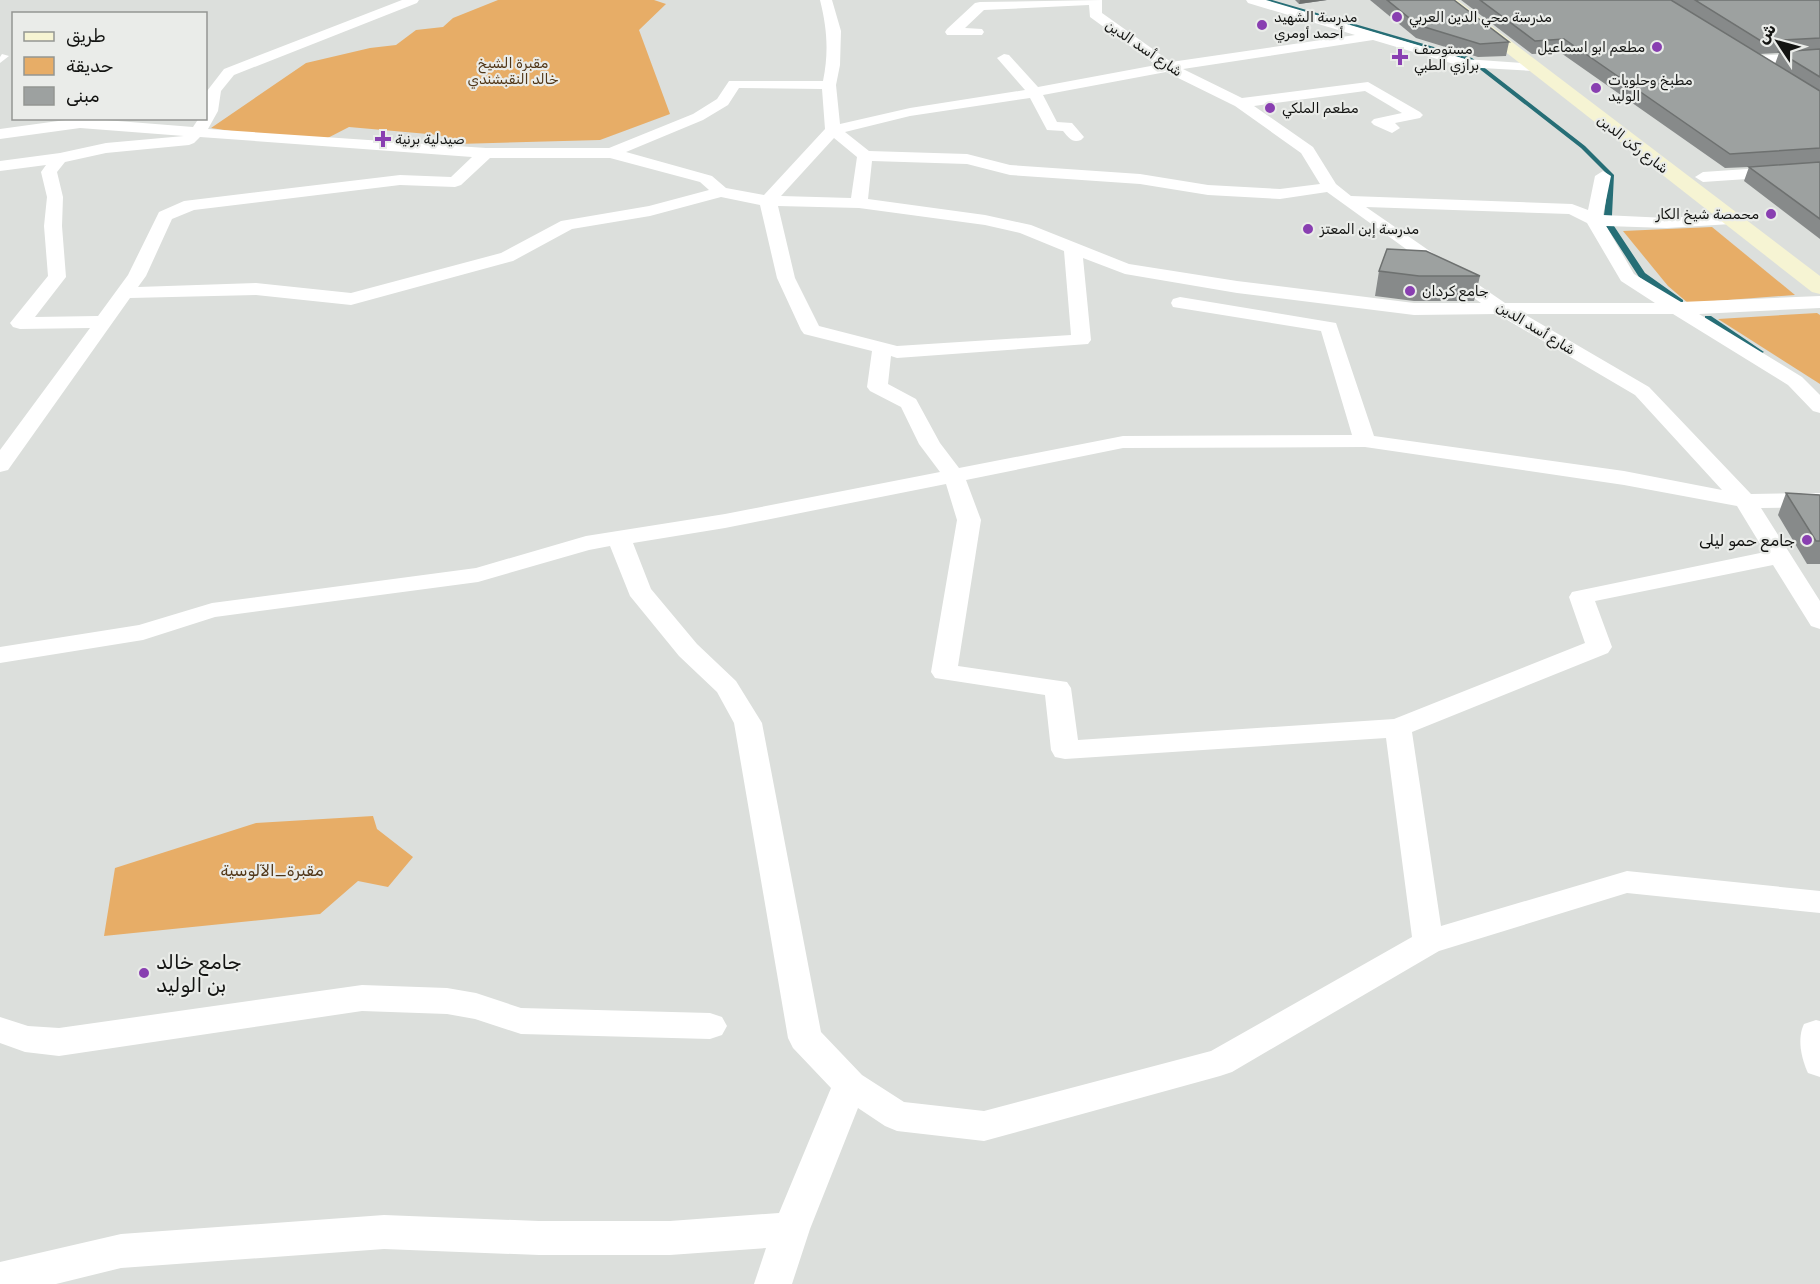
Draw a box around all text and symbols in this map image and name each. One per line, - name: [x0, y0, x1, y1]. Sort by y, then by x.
- place label: مدرسة الشهيد أحمد أومري: [1274, 9, 1357, 43]
- place label: مدرسة محي الدين العربي: [1409, 9, 1552, 28]
- marker: مدرسة محي الدين العربي: [1390, 10, 1404, 24]
- legend: [12, 12, 207, 120]
- north arrow: [1748, 12, 1808, 72]
- street label: شارع أسد الدين: [1101, 17, 1185, 82]
- marker: مدرسة الشهيد أحمد أومري: [1255, 18, 1269, 32]
- text: ش: [1753, 20, 1780, 47]
- text: طريق: [66, 25, 106, 47]
- place label: مطعم ابو اسماعيل: [1537, 39, 1645, 56]
- marker: مطعم ابو اسماعيل: [1650, 40, 1664, 54]
- place label: مستوصف برازي الطبي: [1414, 41, 1479, 76]
- marker: مستوصف برازي الطبي: [1391, 48, 1409, 66]
- text: حديقة: [66, 55, 113, 77]
- park label: مقبرة الشيخ خالد النقبشندي: [468, 55, 559, 89]
- place label: مطبخ وحلويات الوليد: [1608, 72, 1693, 105]
- marker: مطبخ وحلويات الوليد: [1589, 81, 1603, 95]
- text: مبنى: [66, 85, 100, 107]
- place label: مطعم الملكي: [1282, 100, 1359, 119]
- marker: مطعم الملكي: [1263, 101, 1277, 115]
- street label: شارع ركن الدين: [1593, 111, 1672, 179]
- place label: صيدلية برنية: [395, 131, 465, 148]
- marker: صيدلية برنية: [376, 132, 390, 146]
- place label: محمصة شيخ الكار: [1655, 206, 1759, 225]
- marker: محمصة شيخ الكار: [1764, 207, 1778, 221]
- place label: مدرسة إبن المعتز: [1319, 221, 1419, 238]
- marker: مدرسة إبن المعتز: [1301, 222, 1315, 236]
- place label: جامع كردان: [1422, 283, 1489, 302]
- marker: جامع كردان: [1403, 284, 1417, 298]
- street label: شارع أسد الدين: [1492, 298, 1578, 360]
- place label: جامع حمو ليلى: [1699, 531, 1795, 552]
- marker: جامع حمو ليلى: [1800, 533, 1814, 547]
- park label: مقبرة_الآلوسية: [220, 861, 324, 881]
- place label: جامع خالد بن الوليد: [156, 950, 241, 997]
- marker: جامع خالد بن الوليد: [137, 966, 151, 980]

